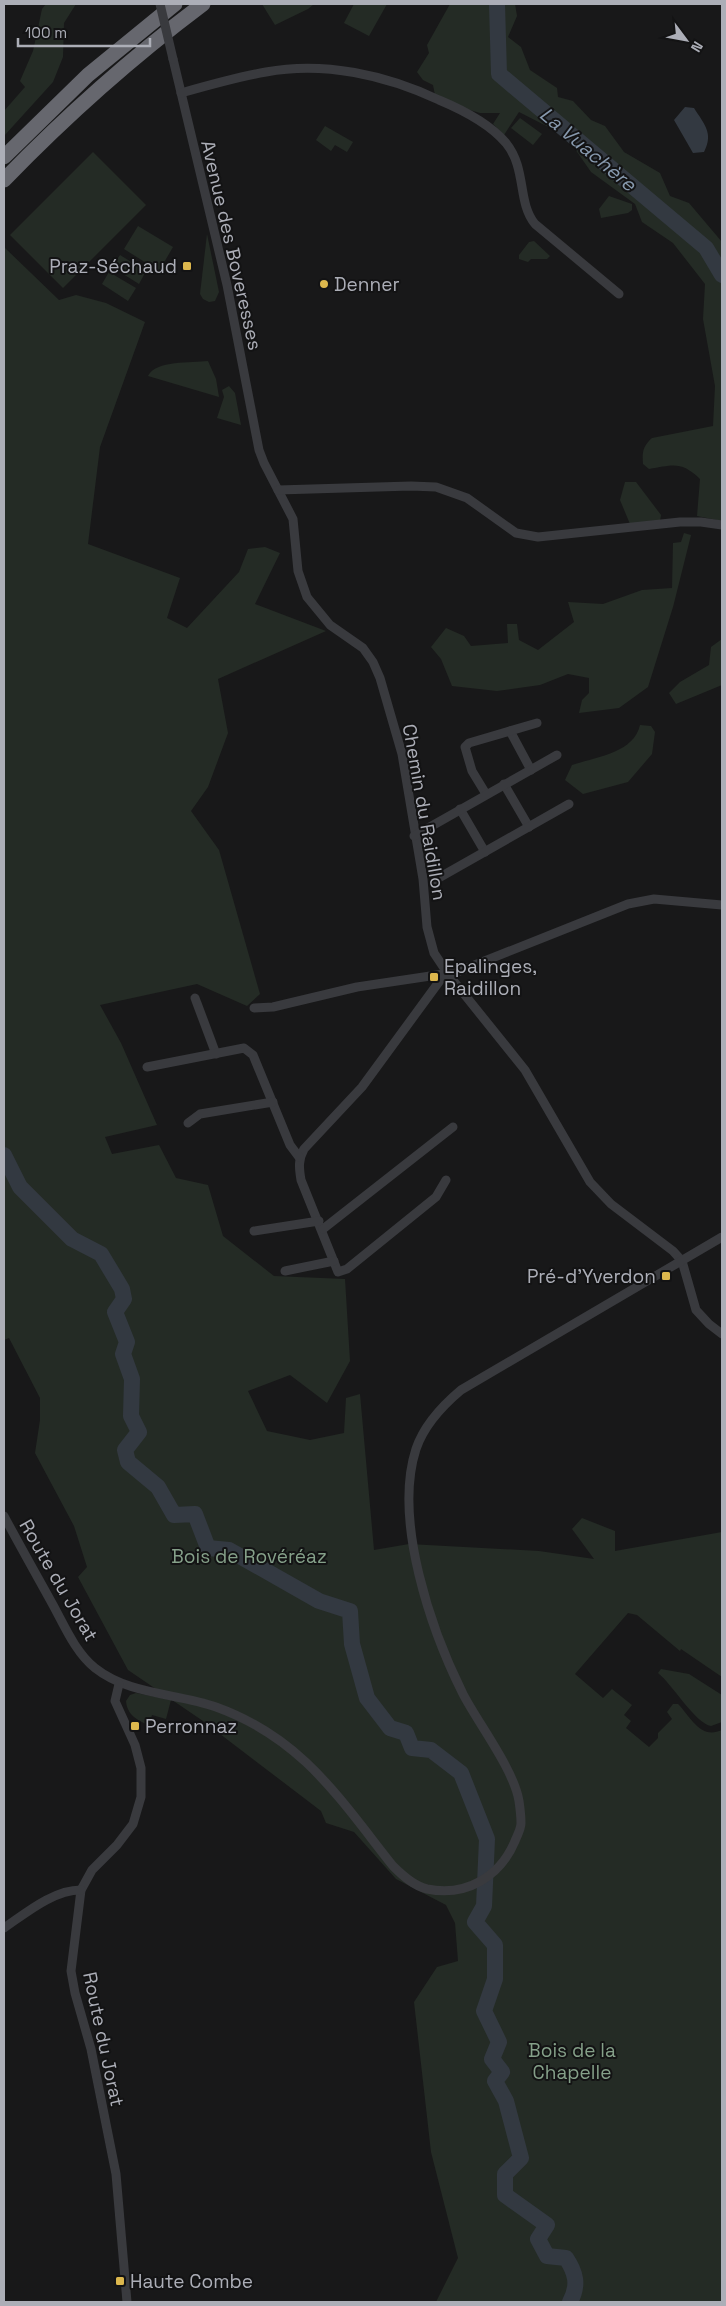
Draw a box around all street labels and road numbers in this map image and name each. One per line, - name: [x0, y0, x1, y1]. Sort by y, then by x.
- street label: Avenue des Boveresses: [195, 138, 268, 353]
- street label: Chemin du Raidillon: [397, 722, 452, 902]
- street label: Route du Jorat: [13, 1515, 104, 1646]
- street label: Route du Jorat: [77, 1969, 130, 2109]

